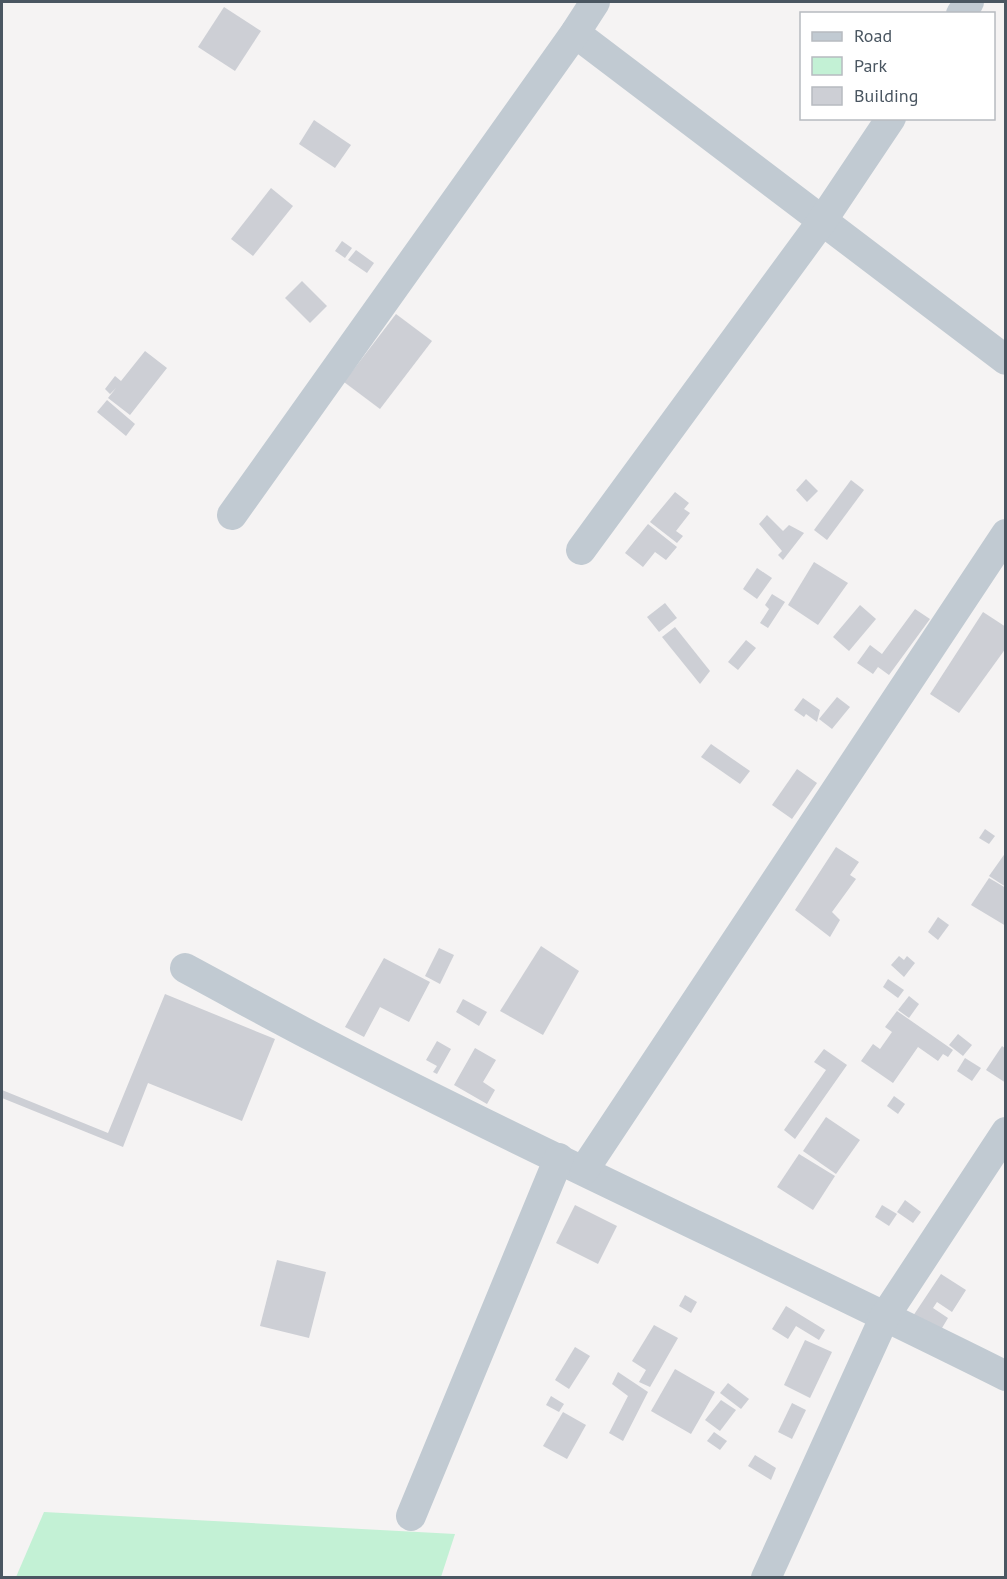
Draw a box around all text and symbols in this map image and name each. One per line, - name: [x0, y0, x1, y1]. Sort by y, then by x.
- legend: [800, 12, 995, 120]
- text: Road: [854, 24, 892, 47]
- text: Park: [854, 54, 887, 77]
- text: Building: [854, 84, 918, 107]

